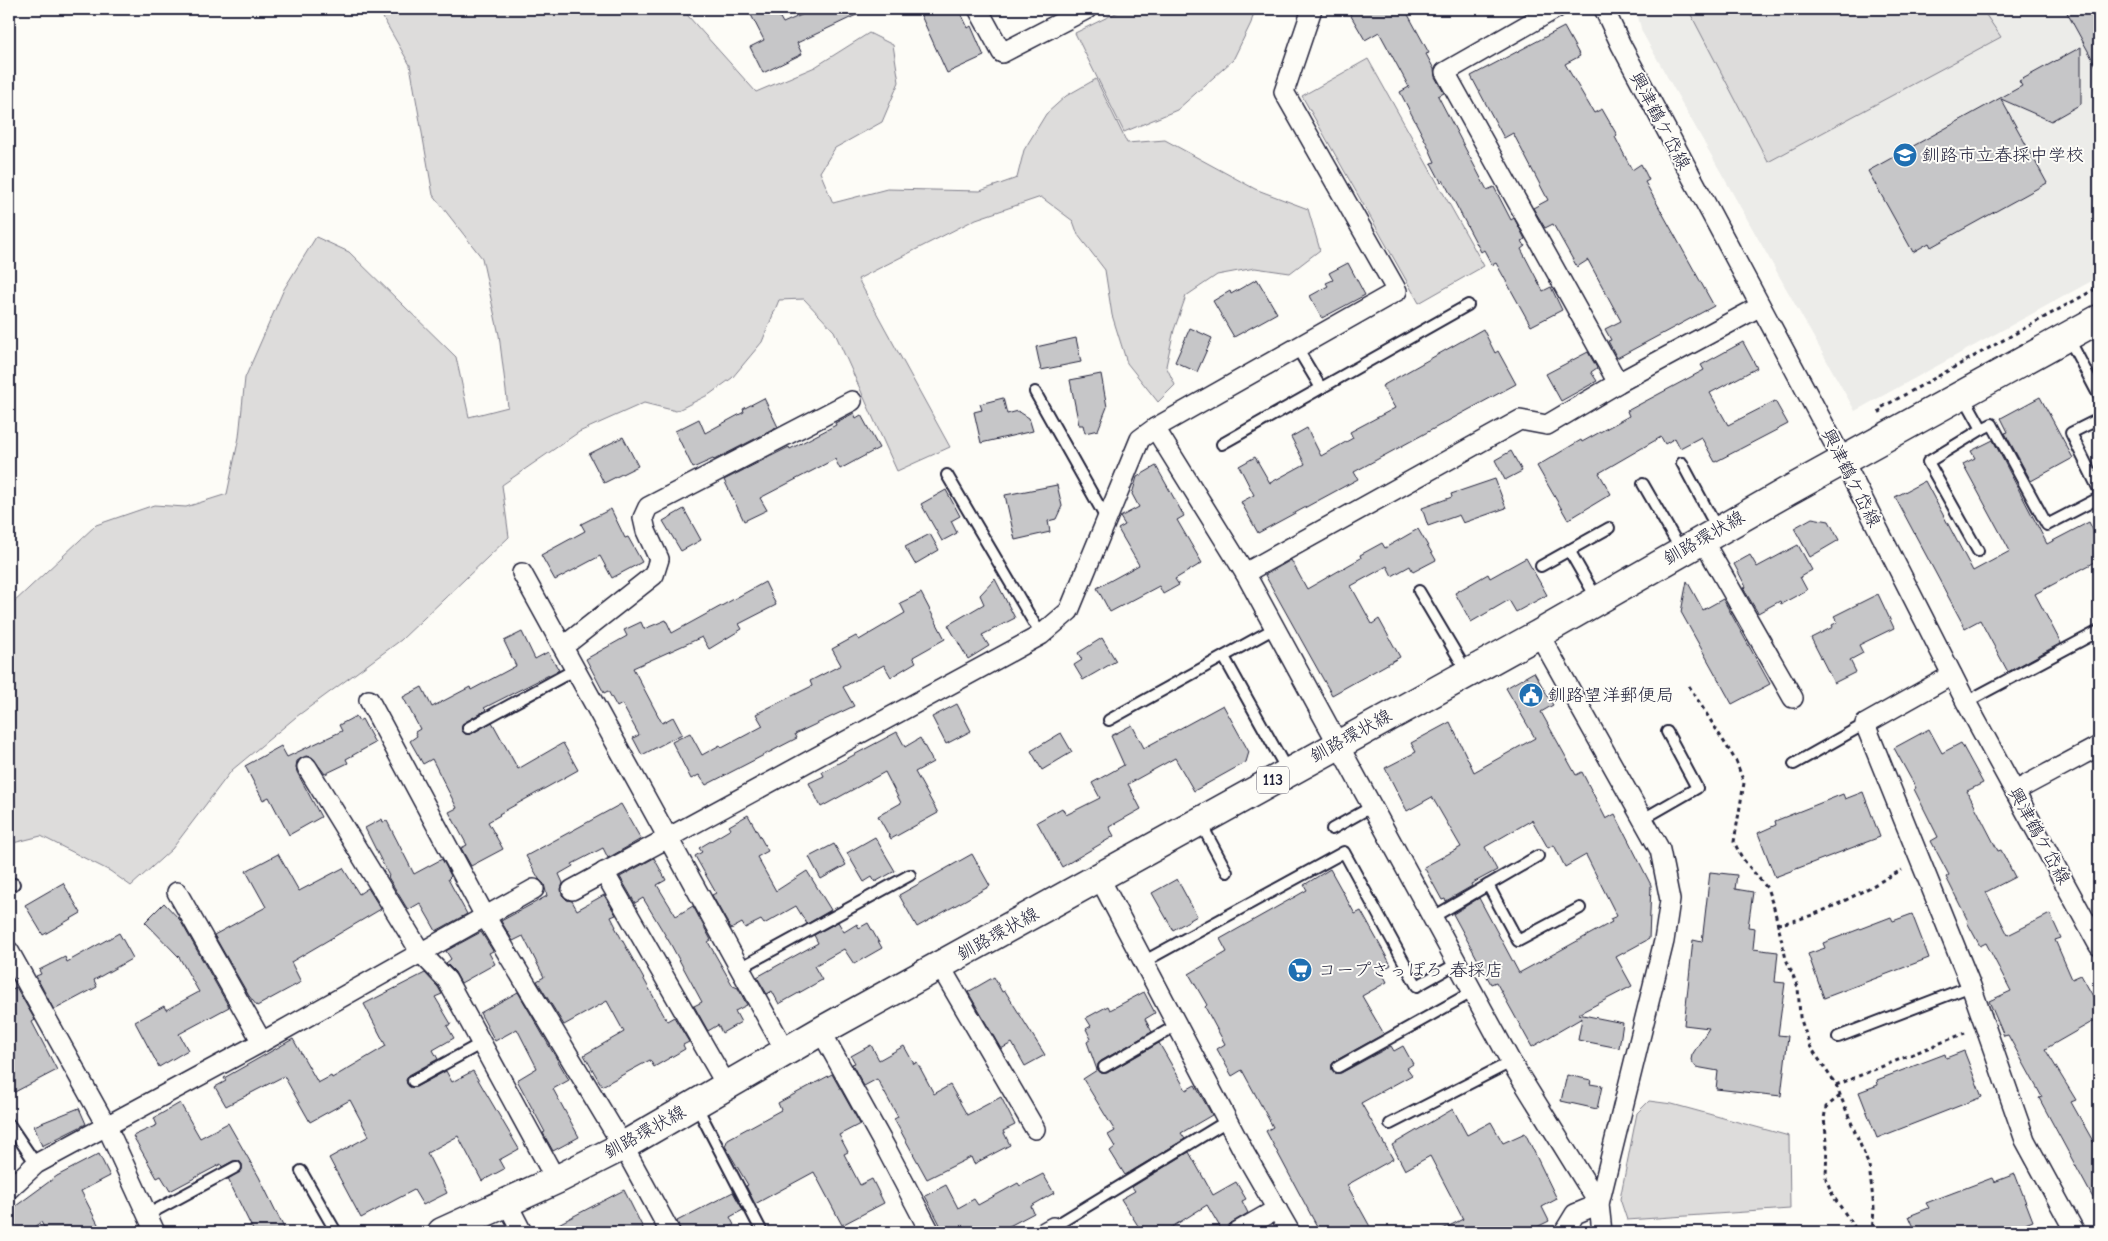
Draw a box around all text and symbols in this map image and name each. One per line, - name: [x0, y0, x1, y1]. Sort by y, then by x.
- street label: 興津鶴ケ岱線: [1625, 68, 1695, 174]
- school or university icon: 釧路市立春採中学校: [1892, 142, 1918, 168]
- place label: 釧路市立春採中学校: [1922, 145, 2084, 166]
- street label: 興津鶴ケ岱線: [1817, 425, 1885, 531]
- street label: 釧路環状線: [1660, 506, 1748, 570]
- public building icon: 釧路望洋郵便局: [1518, 682, 1544, 708]
- place label: 釧路望洋郵便局: [1548, 685, 1674, 706]
- street label: 釧路環状線: [1307, 705, 1395, 767]
- road number: 113: [1257, 766, 1289, 794]
- street label: 興津鶴ケ岱線: [2004, 784, 2074, 888]
- street label: 釧路環状線: [954, 903, 1042, 965]
- supermarket icon: コープさっぽろ 春採店: [1287, 957, 1313, 983]
- place label: コープさっぽろ 春採店: [1318, 960, 1503, 981]
- street label: 釧路環状線: [601, 1101, 689, 1163]

